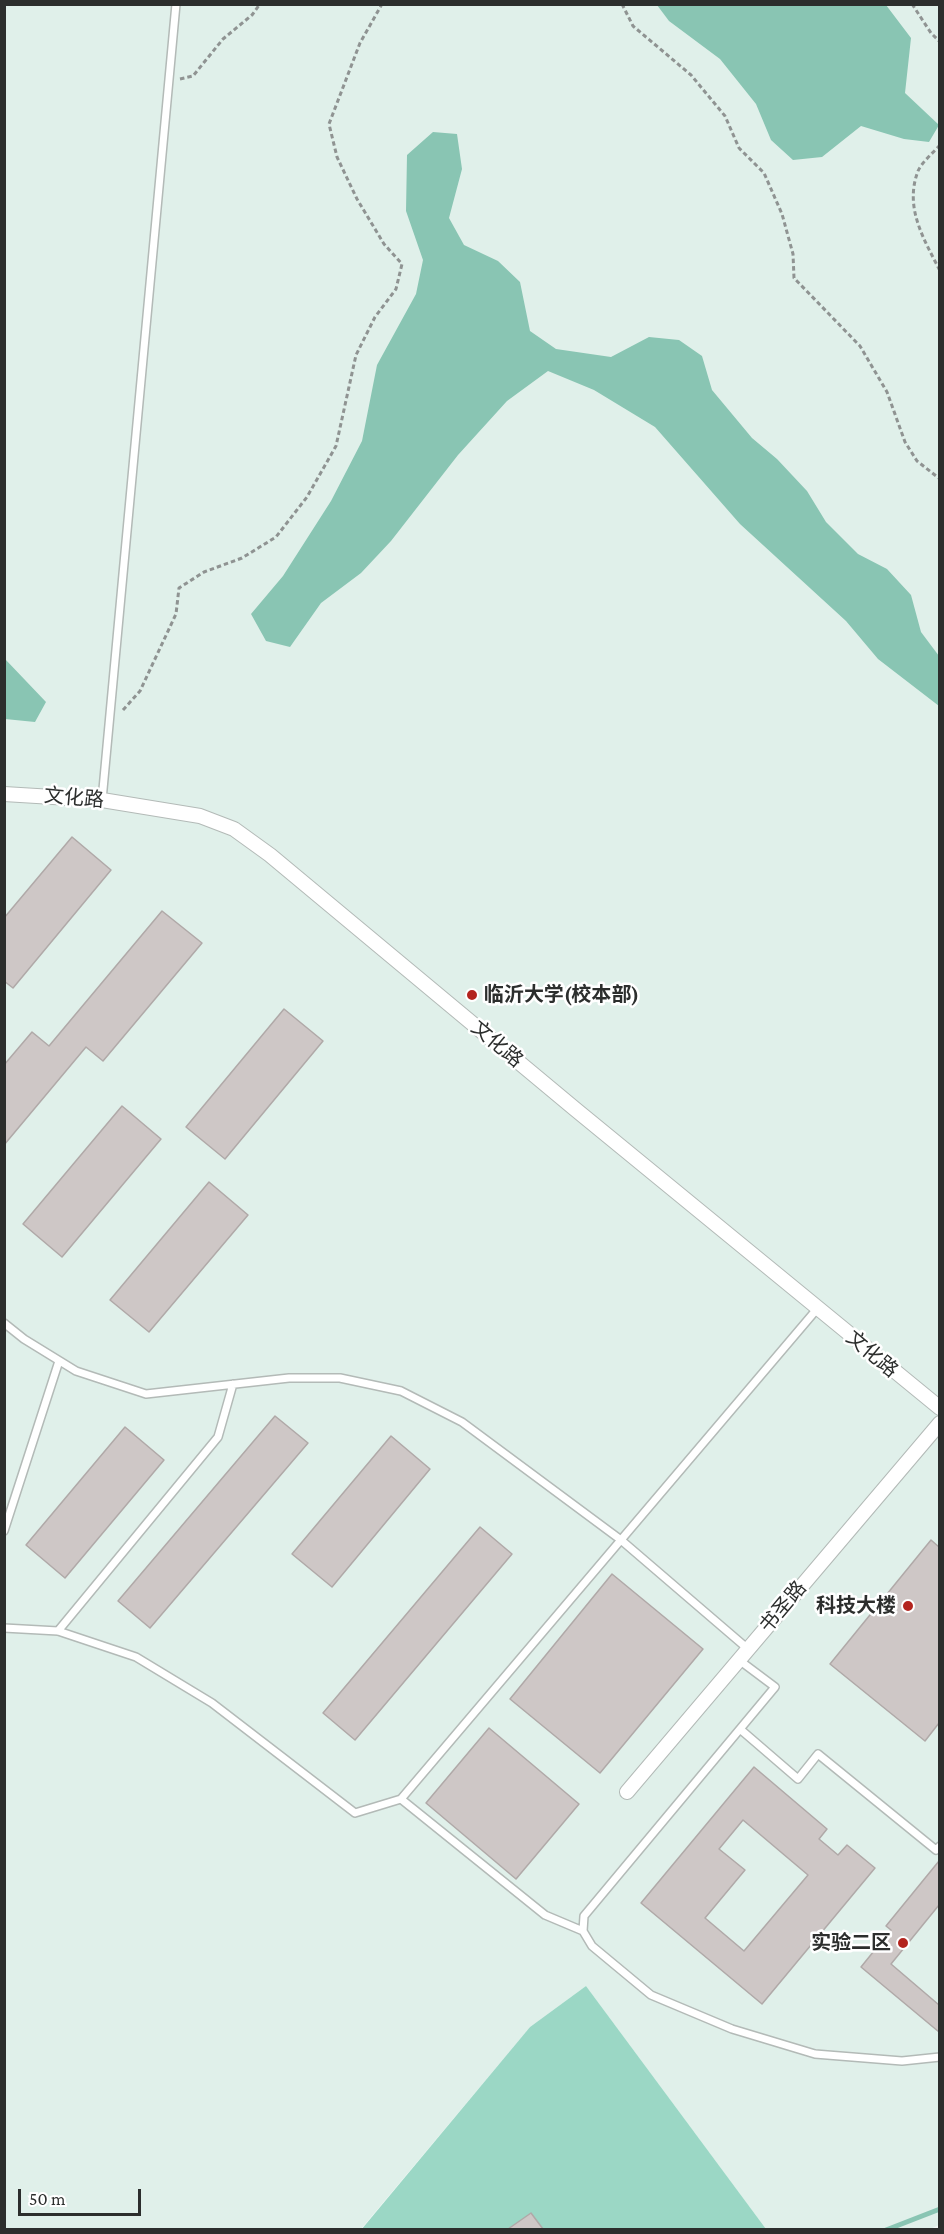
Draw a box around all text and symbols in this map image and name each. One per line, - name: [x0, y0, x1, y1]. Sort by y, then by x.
- street label: 文化路: [43, 783, 105, 813]
- place label: 临沂大学(校本部): [484, 983, 639, 1007]
- marker: 临沂大学(校本部): [465, 988, 479, 1002]
- street label: 文化路: [466, 1016, 528, 1072]
- street label: 文化路: [841, 1326, 903, 1382]
- street label: 书圣路: [755, 1576, 811, 1638]
- place label: 科技大楼: [816, 1594, 896, 1618]
- marker: 科技大楼: [901, 1599, 915, 1613]
- place label: 实验二区: [811, 1931, 891, 1955]
- marker: 实验二区: [896, 1936, 910, 1950]
- scale bar: [21, 2177, 144, 2215]
- text: 50 m: [29, 2189, 66, 2209]

